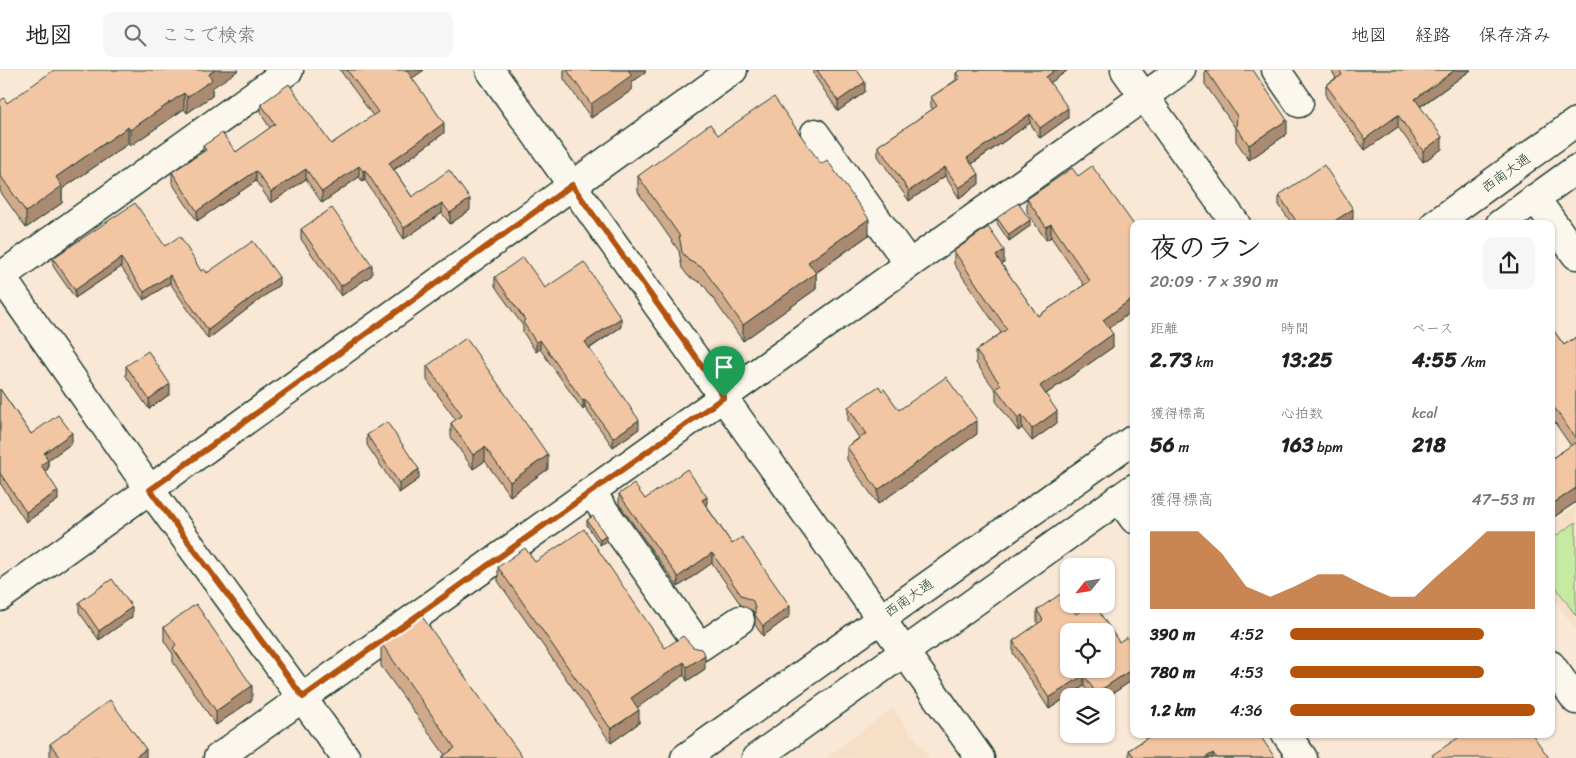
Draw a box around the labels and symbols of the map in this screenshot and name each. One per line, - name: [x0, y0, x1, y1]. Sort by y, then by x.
- street label: 西南大通: [1476, 146, 1536, 200]
- pin: [703, 346, 745, 397]
- north arrow: [1060, 558, 1115, 612]
- street label: 西南大通: [879, 572, 939, 624]

